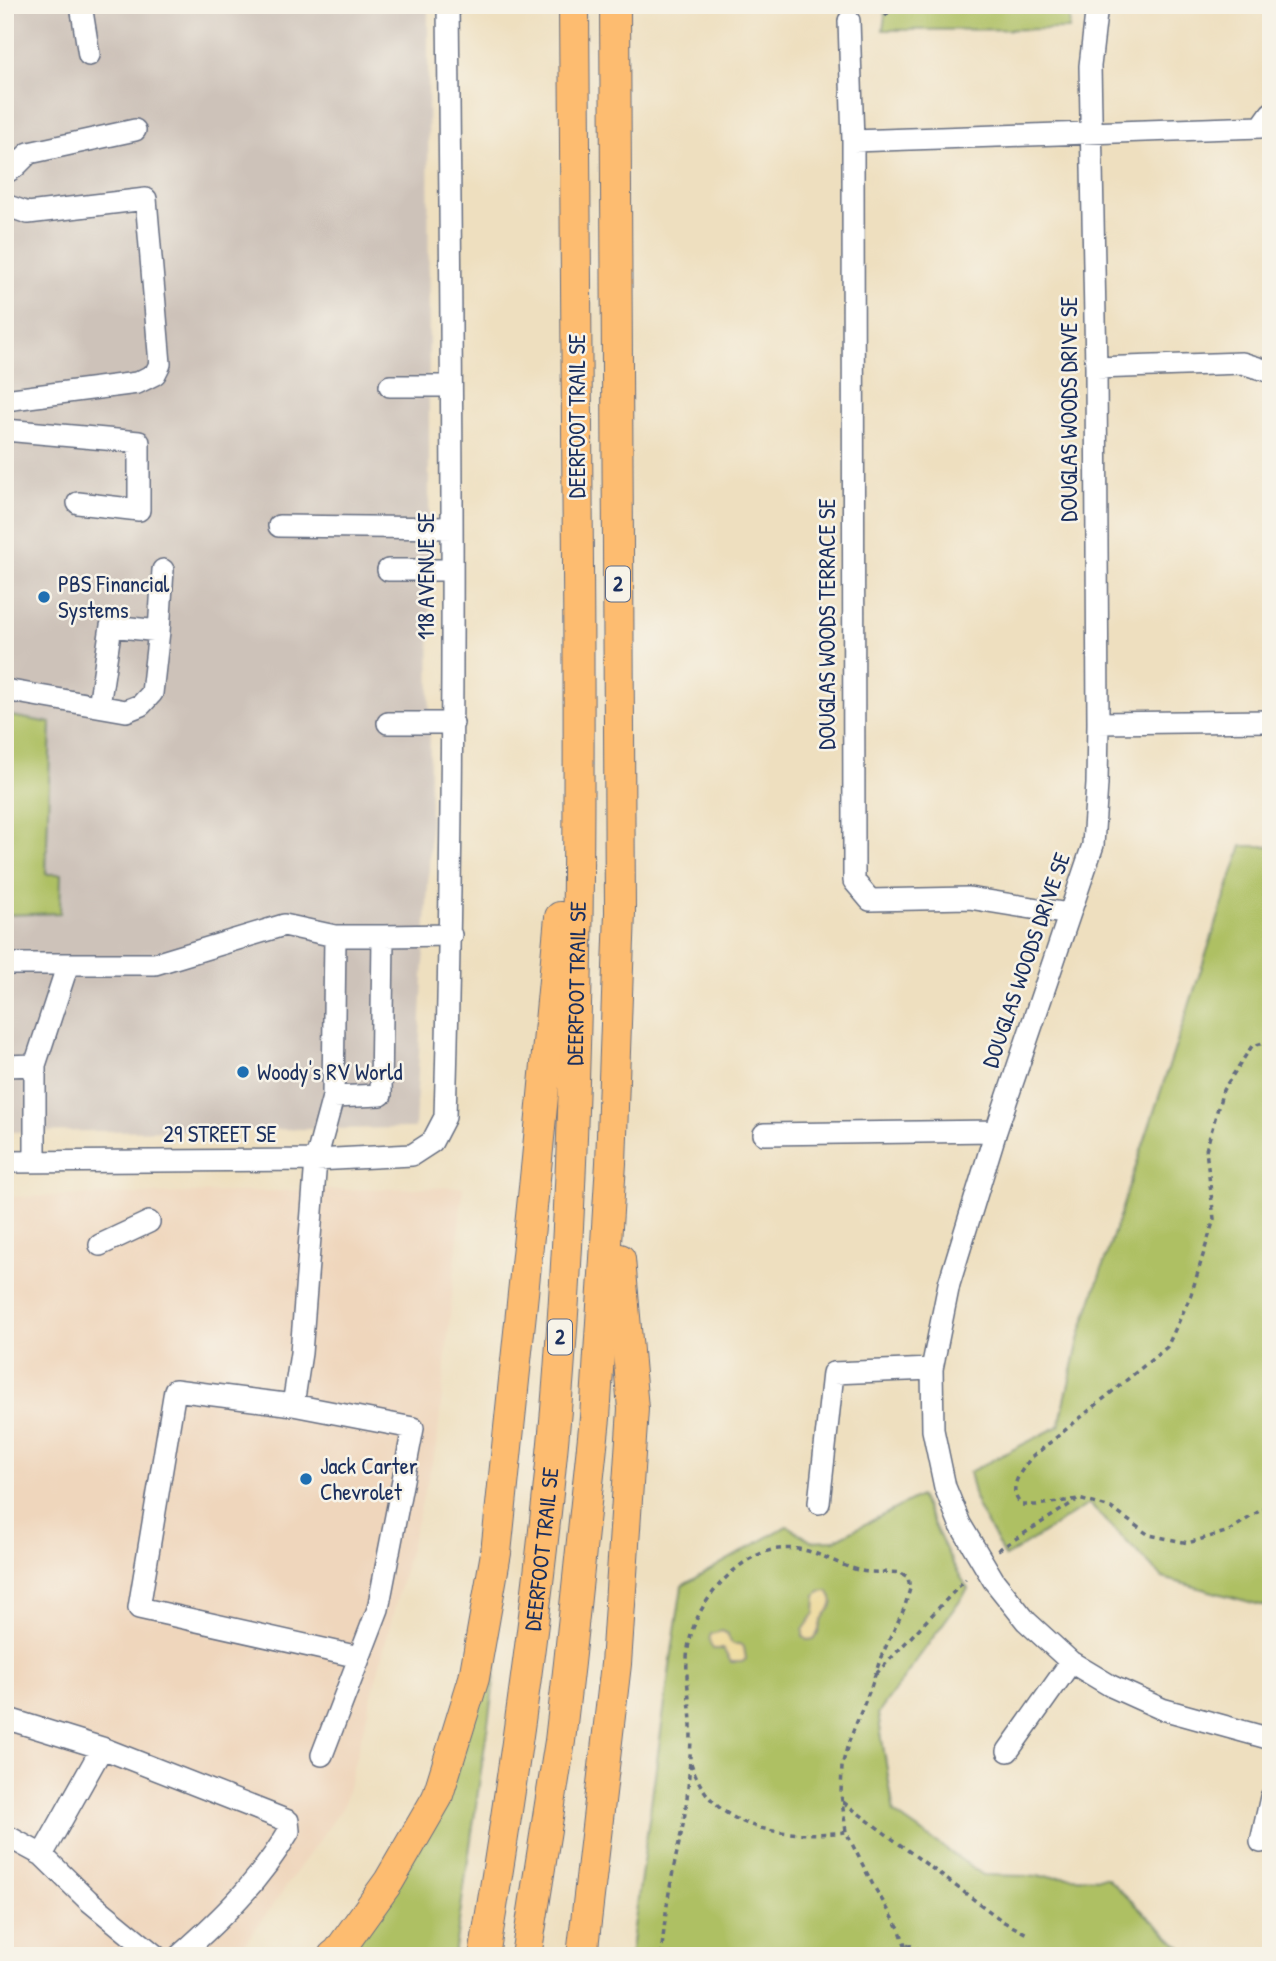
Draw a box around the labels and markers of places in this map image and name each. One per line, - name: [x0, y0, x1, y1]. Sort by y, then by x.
- place label: PBS Financial Systems: [58, 568, 170, 625]
- marker: PBS Financial Systems: [36, 589, 52, 605]
- place label: Woody's RV World: [257, 1056, 402, 1087]
- marker: Woody's RV World: [235, 1064, 251, 1080]
- place label: Jack Carter Chevrolet: [320, 1450, 418, 1507]
- marker: Jack Carter Chevrolet: [298, 1471, 314, 1487]

